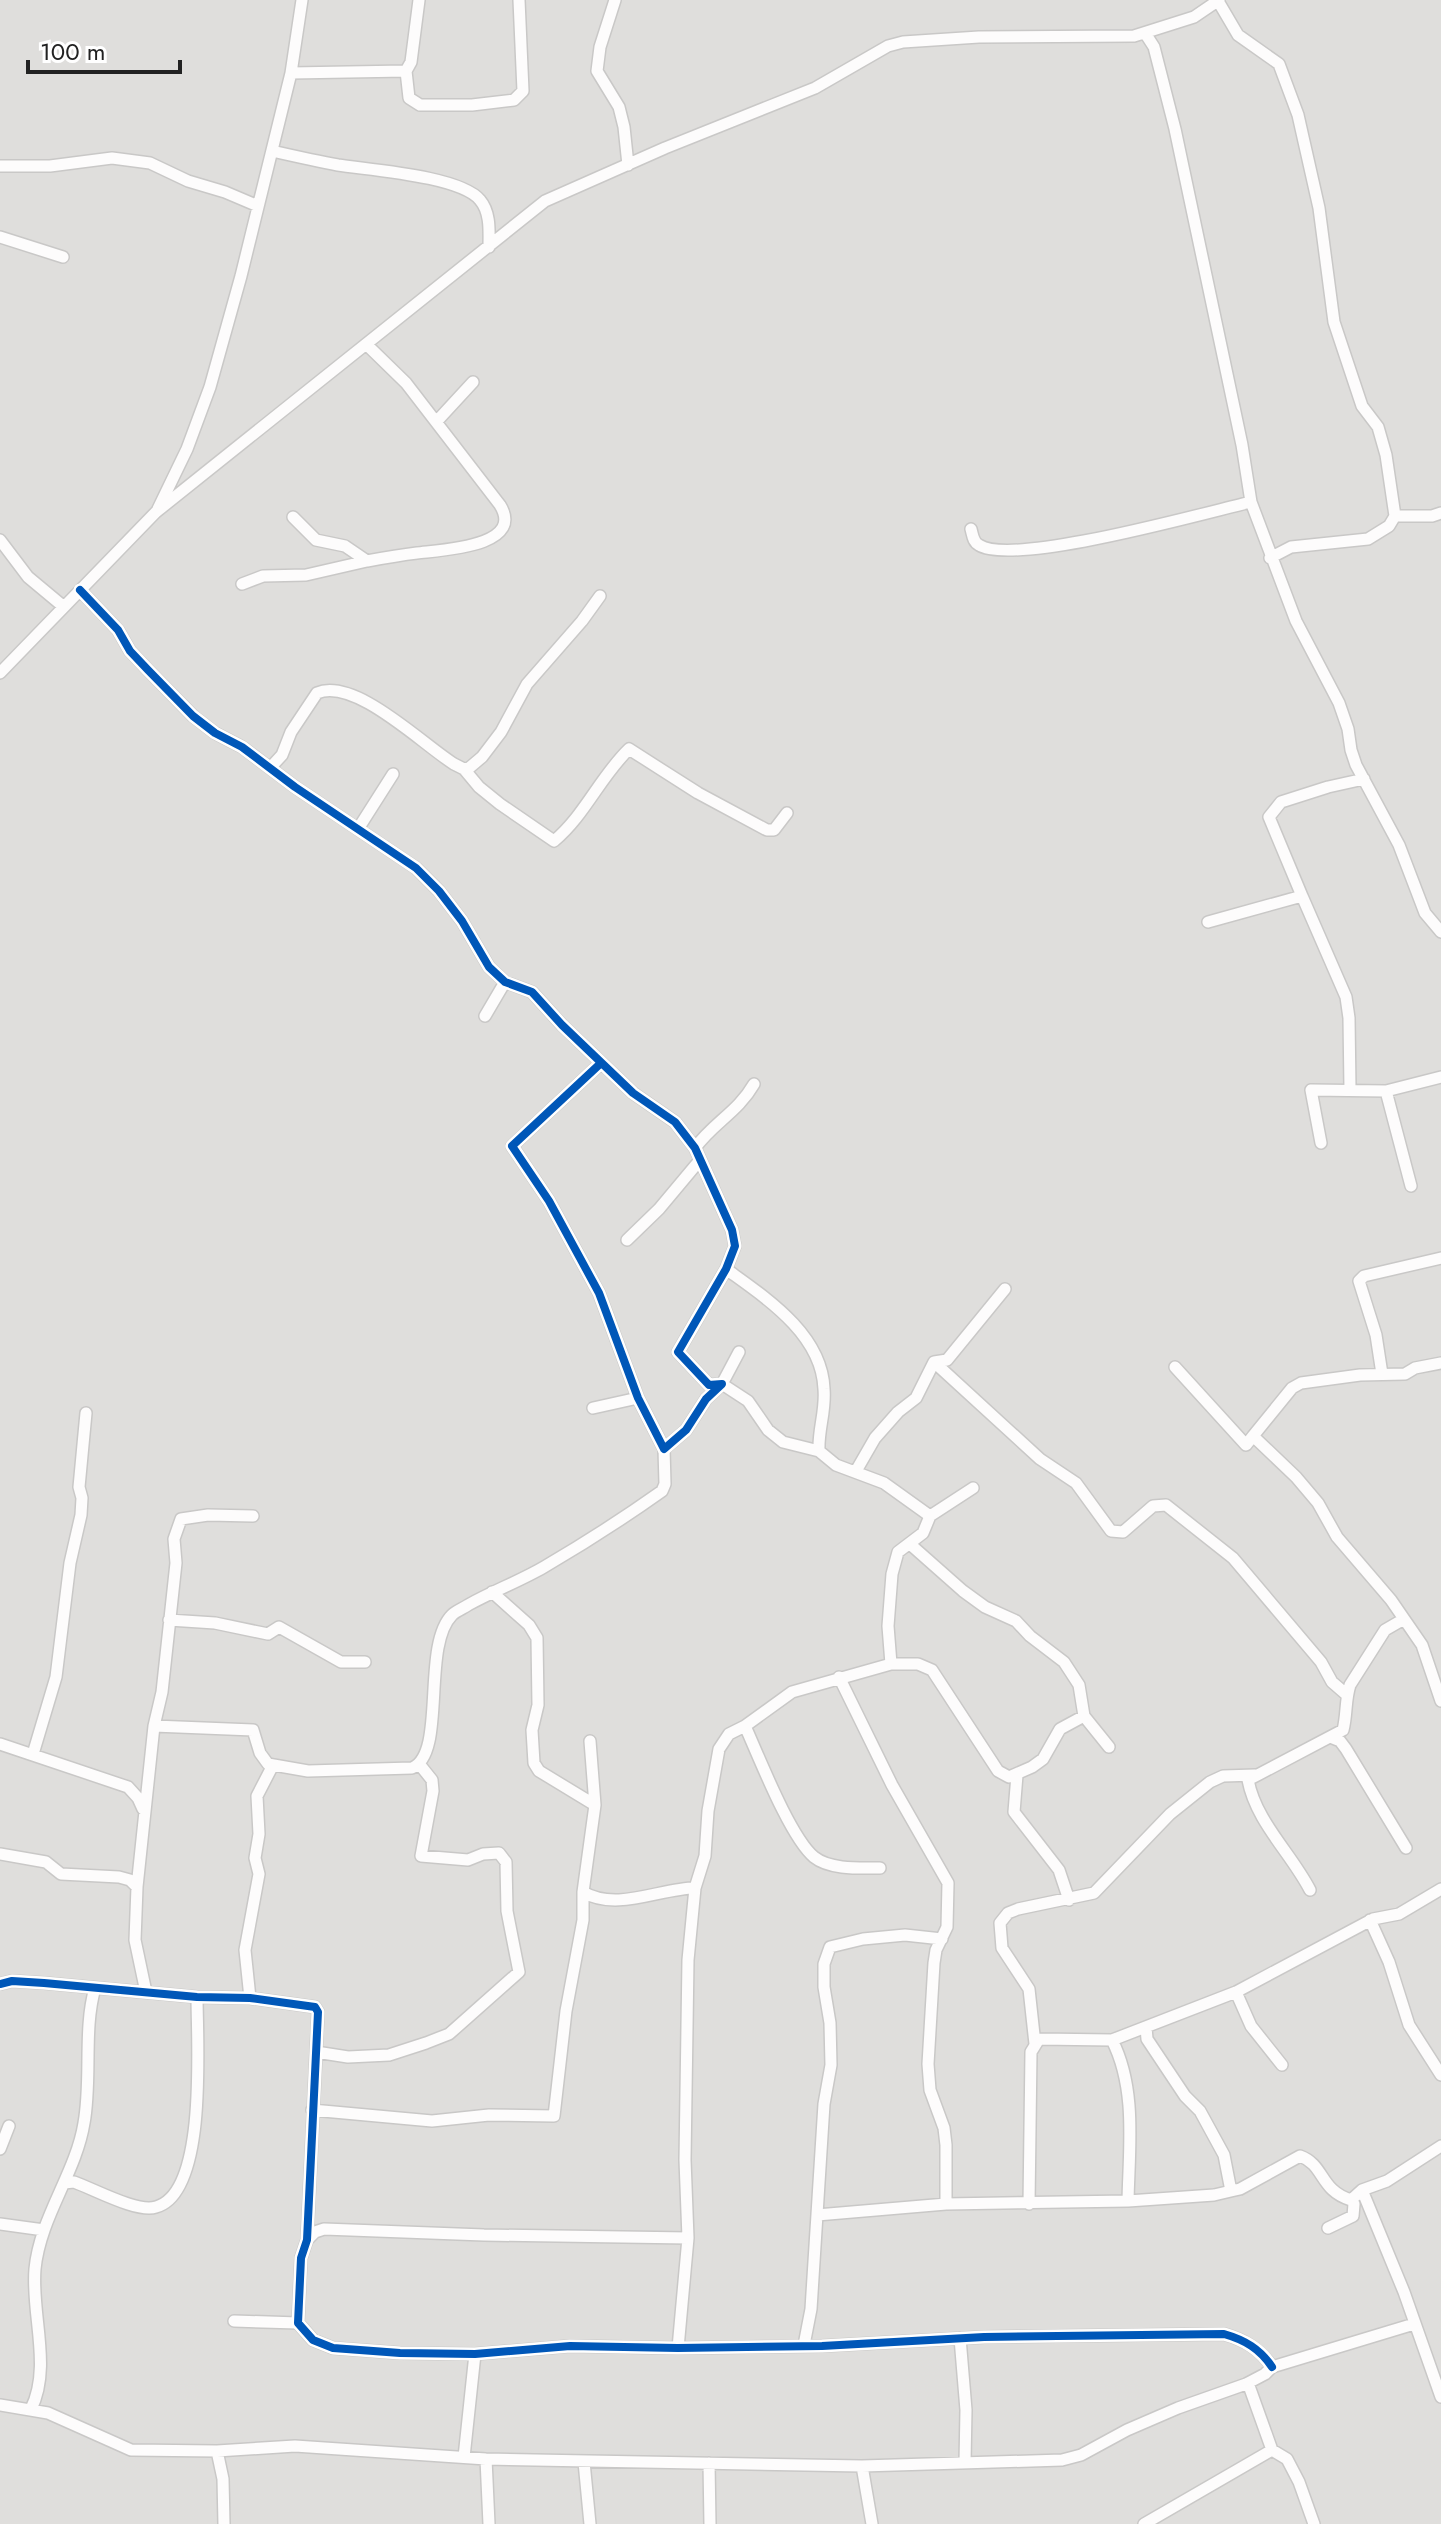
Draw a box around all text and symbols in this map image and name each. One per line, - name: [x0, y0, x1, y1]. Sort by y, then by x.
- scale bar: [28, 24, 180, 74]
- text: 100 m: [40, 34, 106, 69]

